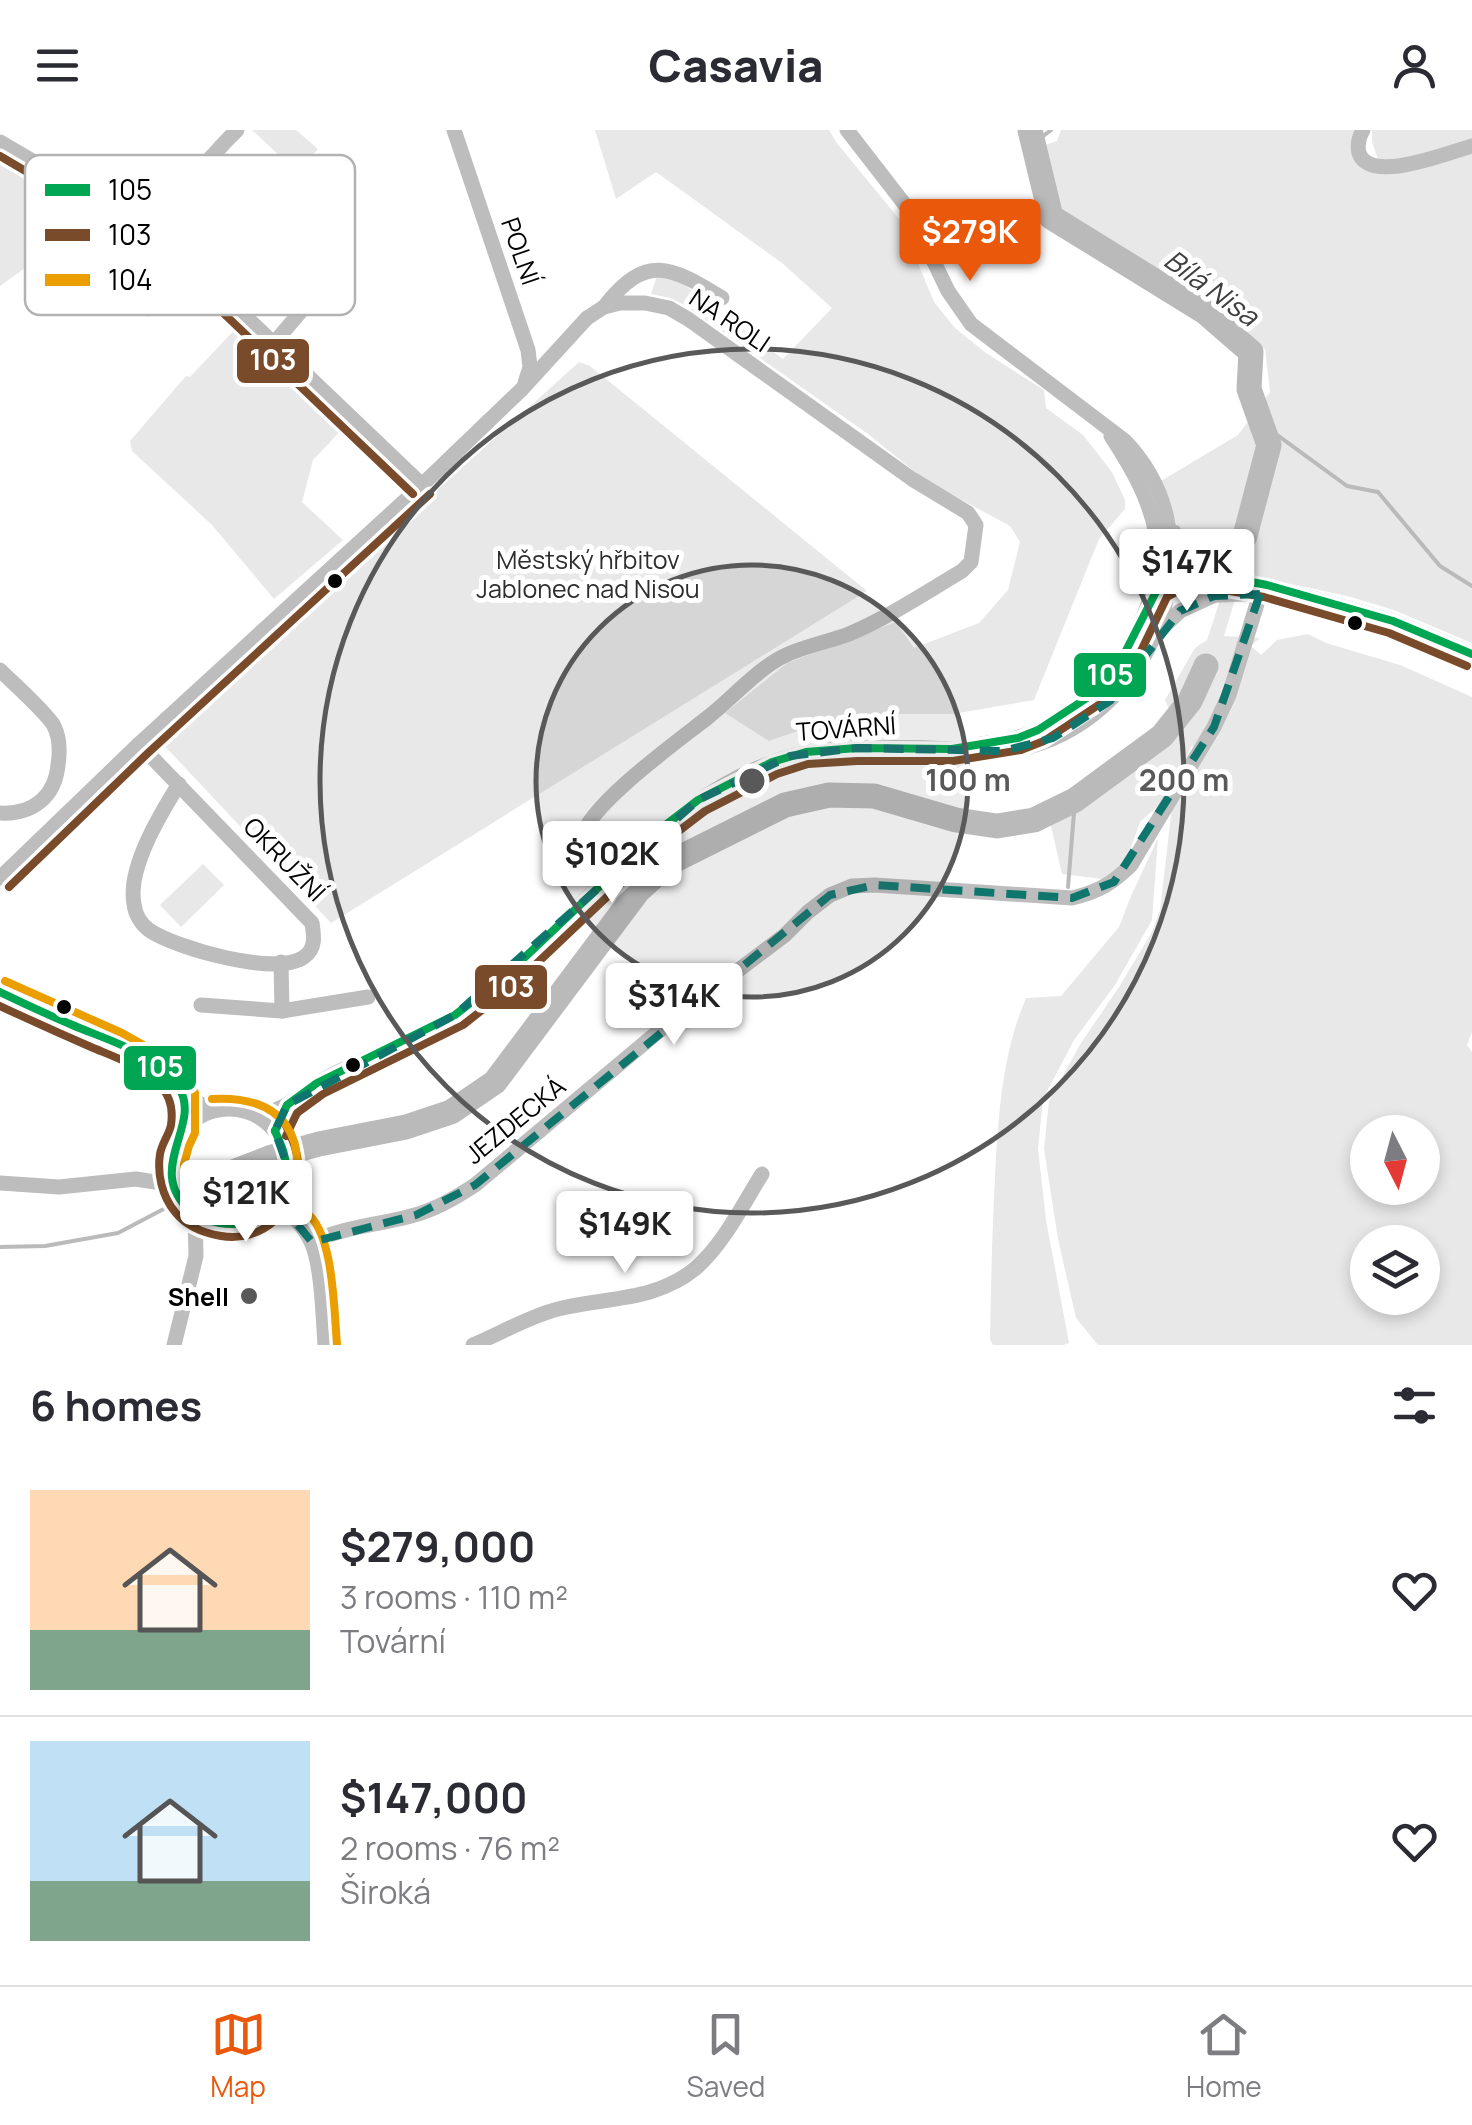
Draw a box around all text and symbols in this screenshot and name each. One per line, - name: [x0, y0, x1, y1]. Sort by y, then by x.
- text: Casavia: [649, 34, 823, 96]
- icon: menu: [30, 38, 85, 93]
- icon: person: [1387, 38, 1442, 93]
- legend: [25, 155, 355, 315]
- text: 105: [108, 170, 152, 208]
- pin: $279K: [900, 199, 1040, 284]
- text: $279K: [922, 209, 1018, 253]
- street label: POLNÍ: [493, 213, 549, 289]
- text: 103: [108, 215, 151, 253]
- water label: Bílá Nisa: [1157, 240, 1268, 335]
- text: 104: [108, 260, 153, 298]
- street label: NA ROLI: [683, 280, 777, 360]
- line badge: 103: [235, 337, 311, 385]
- text: 103: [250, 340, 296, 378]
- pin: $147K: [1117, 529, 1257, 614]
- text: $147K: [1141, 539, 1233, 583]
- park label: Městský hřbitov Jablonec nad Nisou: [476, 542, 700, 606]
- unlabelled marker: [325, 571, 345, 591]
- unlabelled marker: [1345, 613, 1365, 633]
- line badge: 105: [1072, 651, 1148, 699]
- text: 105: [1086, 655, 1134, 693]
- street label: TOVÁRNÍ: [795, 707, 897, 749]
- text: 100 m: [925, 759, 1011, 800]
- text: 200 m: [1139, 759, 1229, 800]
- centre of rings: [734, 763, 770, 799]
- street label: OKRUŽNÍ: [236, 809, 334, 909]
- pin: $102K: [542, 821, 682, 906]
- text: $102K: [565, 831, 659, 875]
- line badge: 103: [473, 963, 549, 1011]
- pin: $314K: [604, 963, 744, 1048]
- text: 103: [488, 967, 534, 1005]
- text: $314K: [628, 973, 720, 1017]
- unlabelled marker: [54, 997, 74, 1017]
- line badge: 105: [122, 1044, 198, 1092]
- text: 105: [136, 1047, 184, 1085]
- unlabelled marker: [343, 1055, 363, 1075]
- street label: JEZDECKÁ: [457, 1068, 573, 1171]
- north arrow: [1350, 1115, 1440, 1205]
- map controls: [1350, 1115, 1440, 1315]
- pin: $121K: [176, 1160, 316, 1245]
- text: $121K: [202, 1170, 290, 1214]
- pin: $149K: [555, 1191, 695, 1276]
- text: $149K: [578, 1201, 672, 1245]
- button: layers: [1350, 1225, 1440, 1315]
- place label: Shell: [168, 1279, 229, 1314]
- marker: Shell: [238, 1285, 260, 1307]
- text: 6 homes: [30, 1376, 202, 1434]
- icon: filters: [1387, 1378, 1442, 1433]
- text: $279,000: [340, 1517, 535, 1575]
- icon: home: [110, 1530, 230, 1650]
- icon: heart: [1387, 1563, 1442, 1618]
- text: 3 rooms · 110 m²: [340, 1575, 568, 1619]
- text: Tovární: [340, 1619, 446, 1663]
- text: $147,000: [340, 1768, 528, 1826]
- icon: home: [110, 1781, 230, 1901]
- icon: heart: [1387, 1814, 1442, 1869]
- text: 2 rooms · 76 m²: [340, 1826, 560, 1870]
- text: Široká: [340, 1870, 431, 1914]
- tab: Map: [210, 2007, 266, 2105]
- tab: Saved: [687, 2007, 765, 2105]
- tab: Home: [1186, 2007, 1262, 2105]

